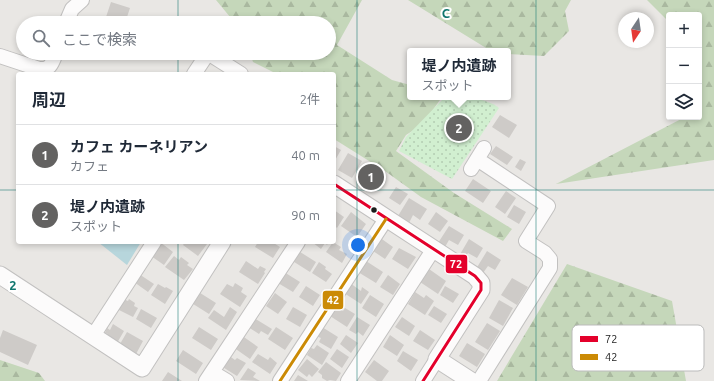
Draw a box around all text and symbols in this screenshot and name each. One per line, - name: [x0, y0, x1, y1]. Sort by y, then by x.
- text: C: [442, 6, 451, 20]
- north arrow: [618, 12, 654, 48]
- map controls: [666, 12, 702, 120]
- button: +: [666, 12, 702, 48]
- search box: [16, 16, 336, 60]
- icon: search: [30, 27, 52, 49]
- text: ここで検索: [62, 31, 137, 48]
- popup: [407, 48, 511, 100]
- button: −: [666, 48, 702, 84]
- text: 堤ノ内遺跡: [421, 57, 497, 74]
- text: スポット: [421, 78, 474, 92]
- button: layers: [666, 84, 702, 120]
- text: 周辺: [32, 90, 66, 109]
- text: 2件: [300, 92, 320, 106]
- pin: 2: [446, 113, 472, 143]
- text: カフェ カーネリアン: [70, 138, 208, 155]
- text: 1: [41, 148, 49, 162]
- text: 40 m: [291, 148, 320, 162]
- text: カフェ: [70, 159, 109, 173]
- pin: 1: [358, 162, 384, 192]
- text: 堤ノ内遺跡: [70, 198, 145, 215]
- unlabelled marker: [369, 205, 379, 215]
- text: 2: [41, 208, 49, 222]
- text: 90 m: [291, 208, 320, 222]
- text: スポット: [70, 219, 122, 233]
- your location: [348, 235, 368, 255]
- line badge: 72: [445, 254, 468, 274]
- text: 72: [450, 258, 462, 270]
- text: 2: [9, 278, 17, 292]
- line badge: 42: [322, 290, 344, 310]
- text: 42: [327, 294, 339, 306]
- legend: [572, 325, 704, 371]
- text: 72: [605, 333, 617, 345]
- text: 42: [605, 351, 617, 363]

